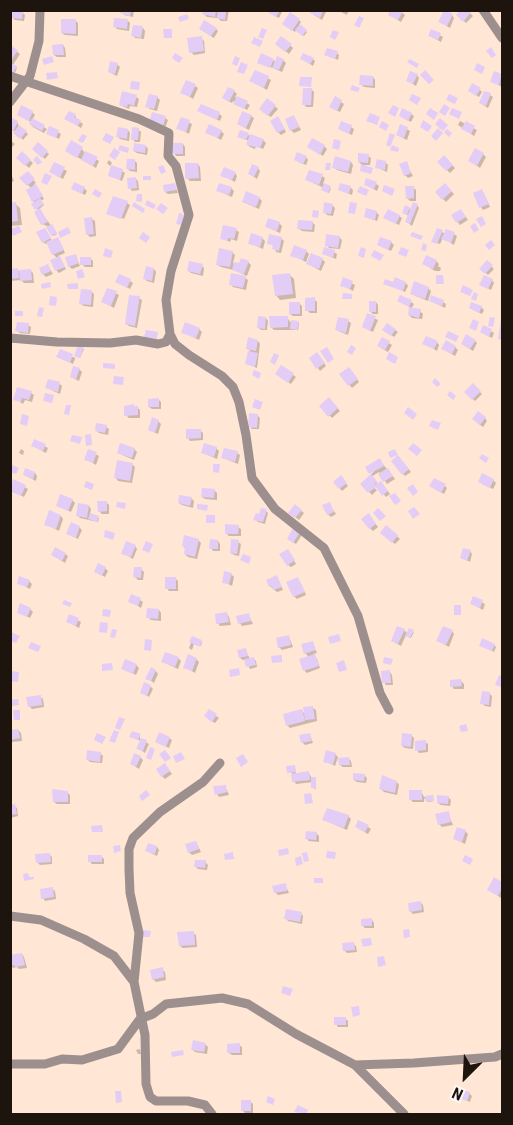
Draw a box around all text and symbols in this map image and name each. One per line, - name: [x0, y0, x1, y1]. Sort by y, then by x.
- north arrow: [435, 1047, 495, 1107]
- text: N: [449, 1083, 466, 1105]

